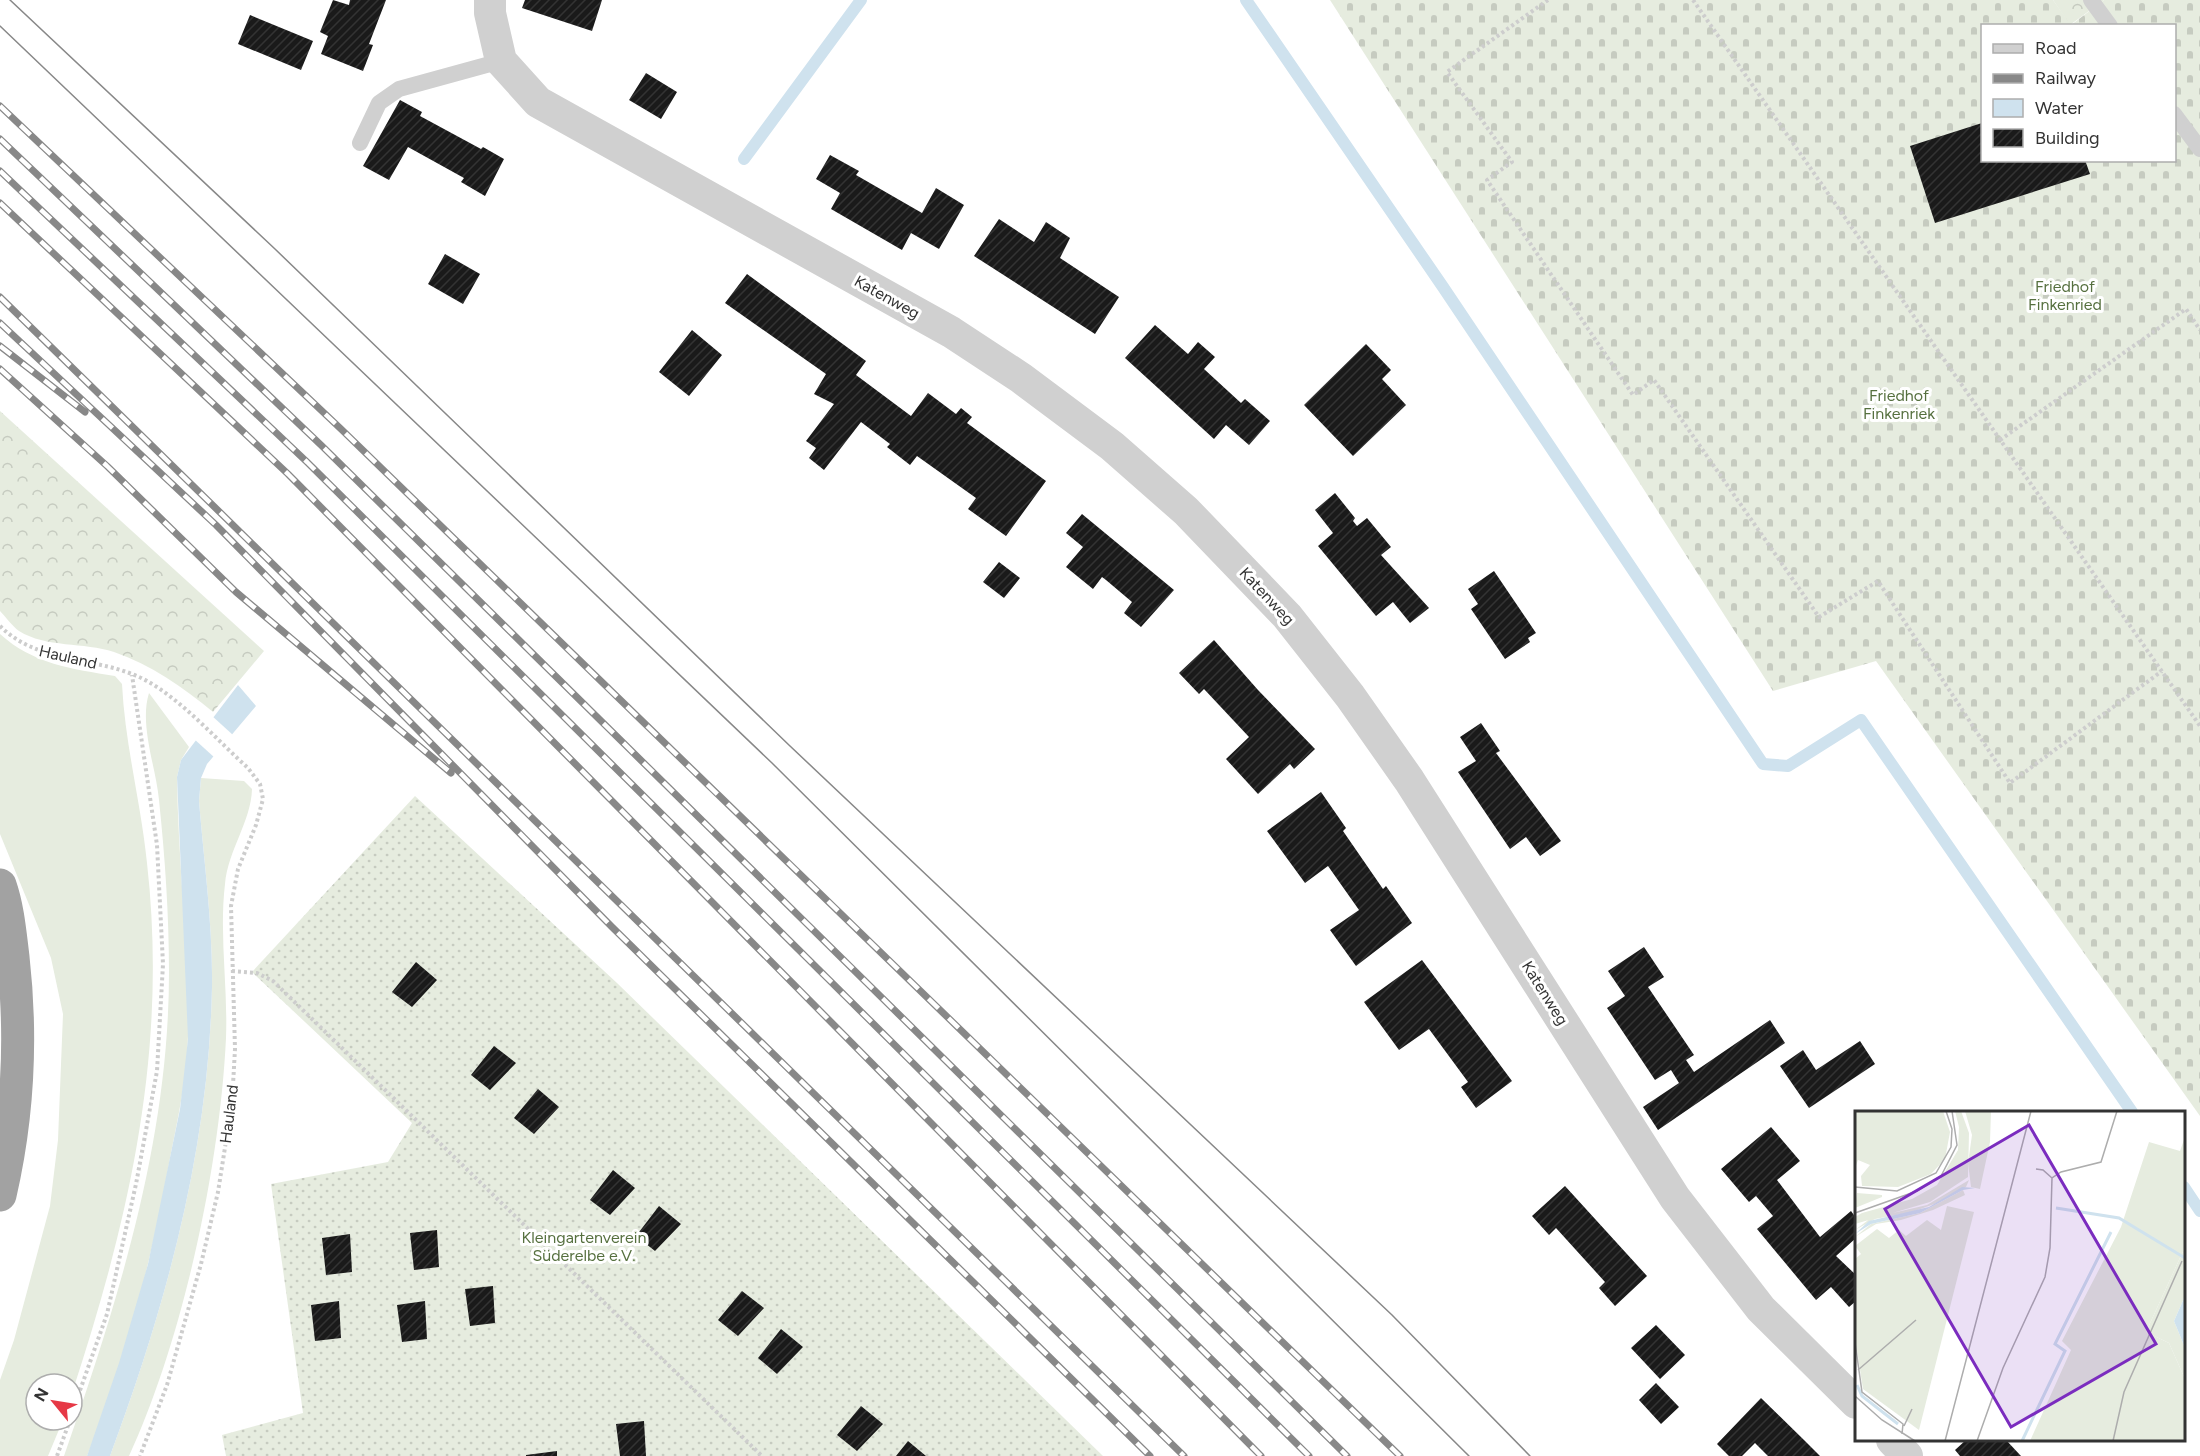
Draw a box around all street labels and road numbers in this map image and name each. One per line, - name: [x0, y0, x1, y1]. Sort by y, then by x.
- street label: Katenweg: [851, 271, 923, 323]
- street label: Katenweg: [1236, 563, 1298, 629]
- street label: Hauland: [37, 641, 99, 673]
- street label: Katenweg: [1518, 958, 1572, 1028]
- street label: Hauland: [216, 1084, 242, 1144]

